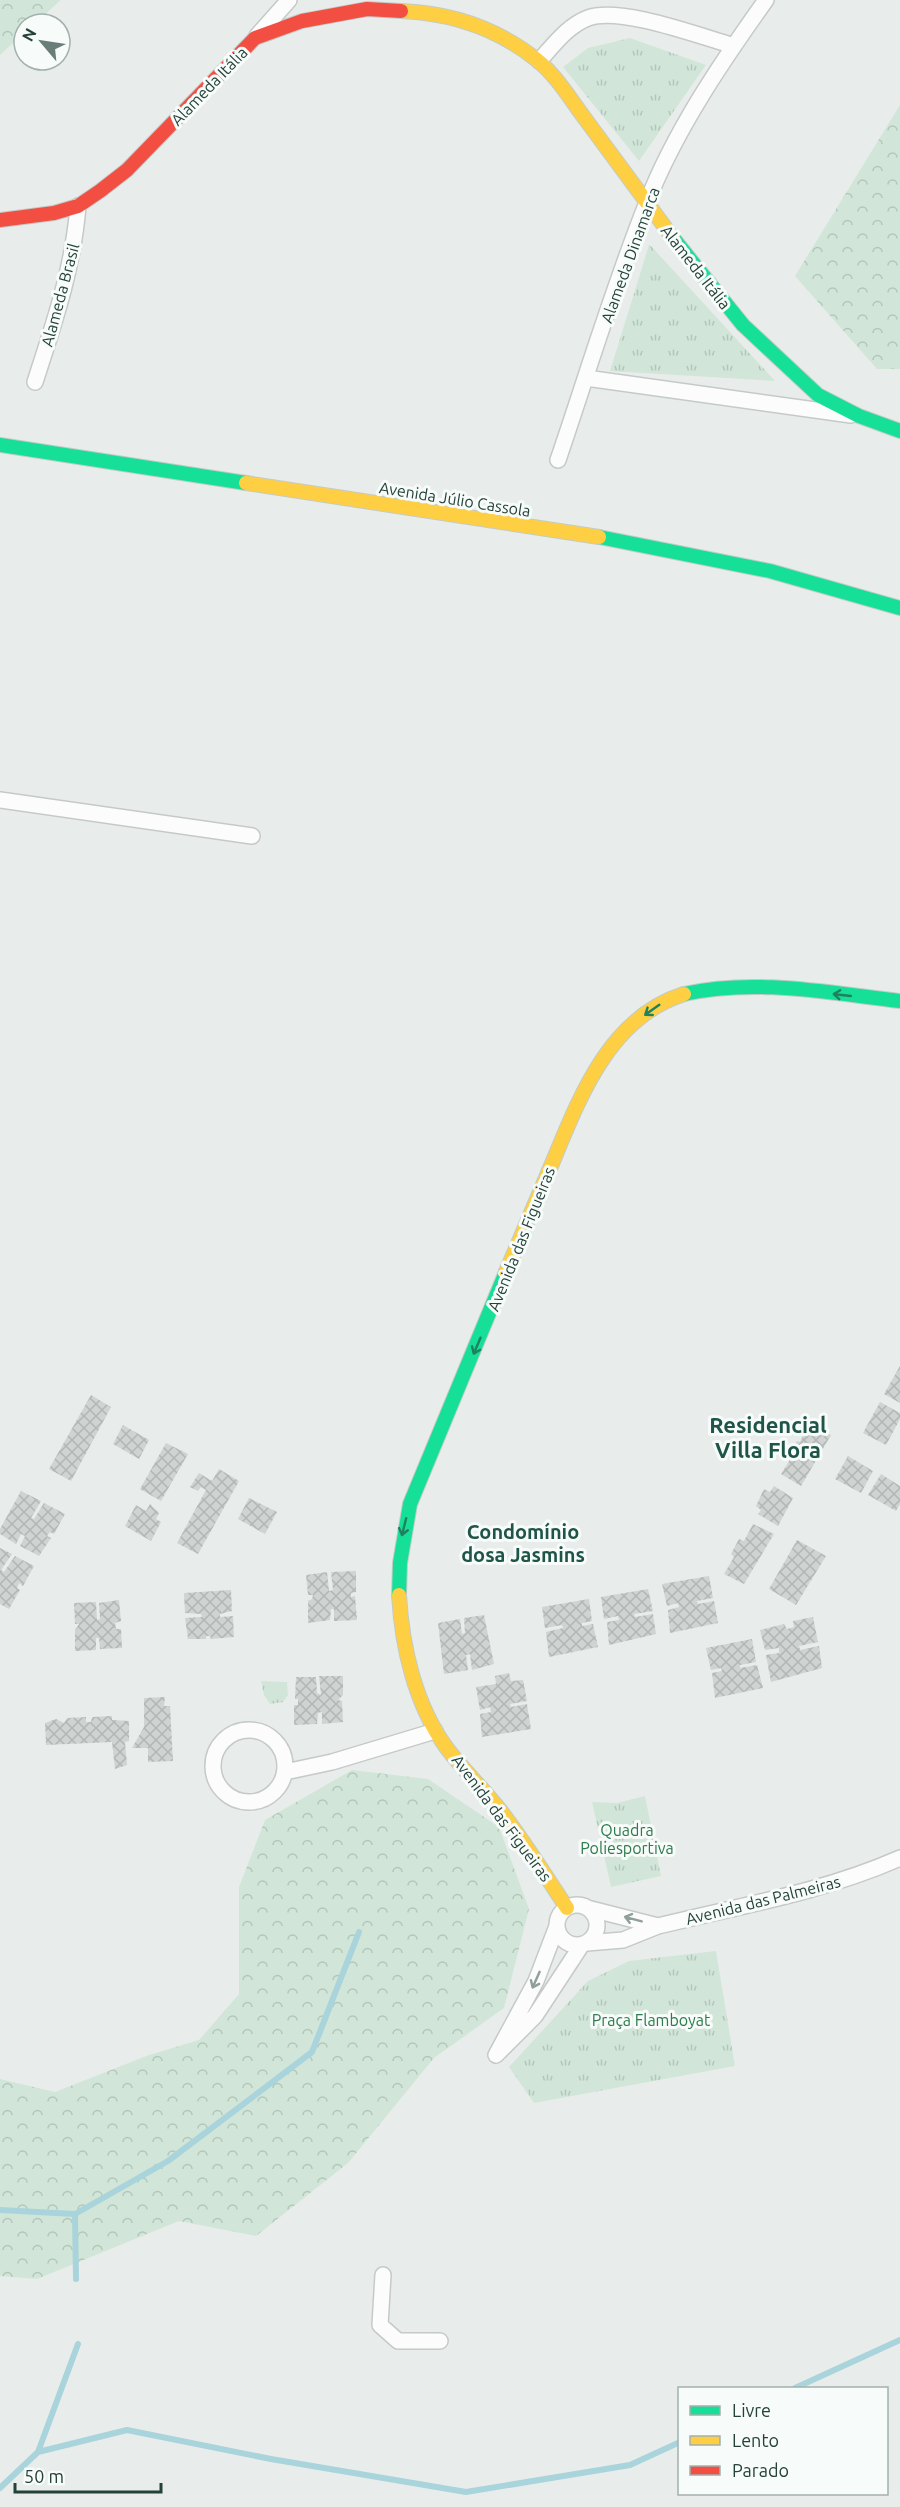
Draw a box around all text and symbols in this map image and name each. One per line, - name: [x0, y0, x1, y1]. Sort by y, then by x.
- north arrow: [12, 12, 72, 72]
- text: N: [18, 25, 40, 44]
- street label: Alameda Itália: [167, 43, 251, 129]
- street label: Alameda Dinamarca: [597, 185, 663, 325]
- street label: Alameda Itália: [658, 221, 734, 313]
- street label: Alameda Brasil: [38, 241, 82, 349]
- street label: Avenida Júlio Cassola: [378, 478, 532, 520]
- one-way arrow: [832, 989, 852, 1000]
- one-way arrow: [644, 1004, 660, 1016]
- street label: Avenida das Figueiras: [484, 1164, 558, 1314]
- one-way arrow: [471, 1336, 482, 1355]
- district label: Residencial Villa Flora: [709, 1412, 827, 1462]
- one-way arrow: [398, 1517, 410, 1536]
- district label: Condomínio dosa Jasmins: [461, 1520, 585, 1566]
- street label: Avenida das Figueiras: [449, 1751, 556, 1885]
- park label: Quadra Poliesportiva: [580, 1821, 674, 1857]
- street label: Avenida das Palmeiras: [684, 1872, 842, 1928]
- one-way arrow: [624, 1913, 643, 1925]
- one-way arrow: [530, 1971, 541, 1989]
- park label: Praça Flamboyat: [592, 2011, 711, 2029]
- legend: [678, 2387, 888, 2495]
- text: Livre: [732, 2400, 771, 2420]
- text: Lento: [732, 2430, 779, 2450]
- scale bar: [15, 2456, 160, 2494]
- text: Parado: [732, 2460, 789, 2480]
- text: 50 m: [24, 2466, 64, 2486]

